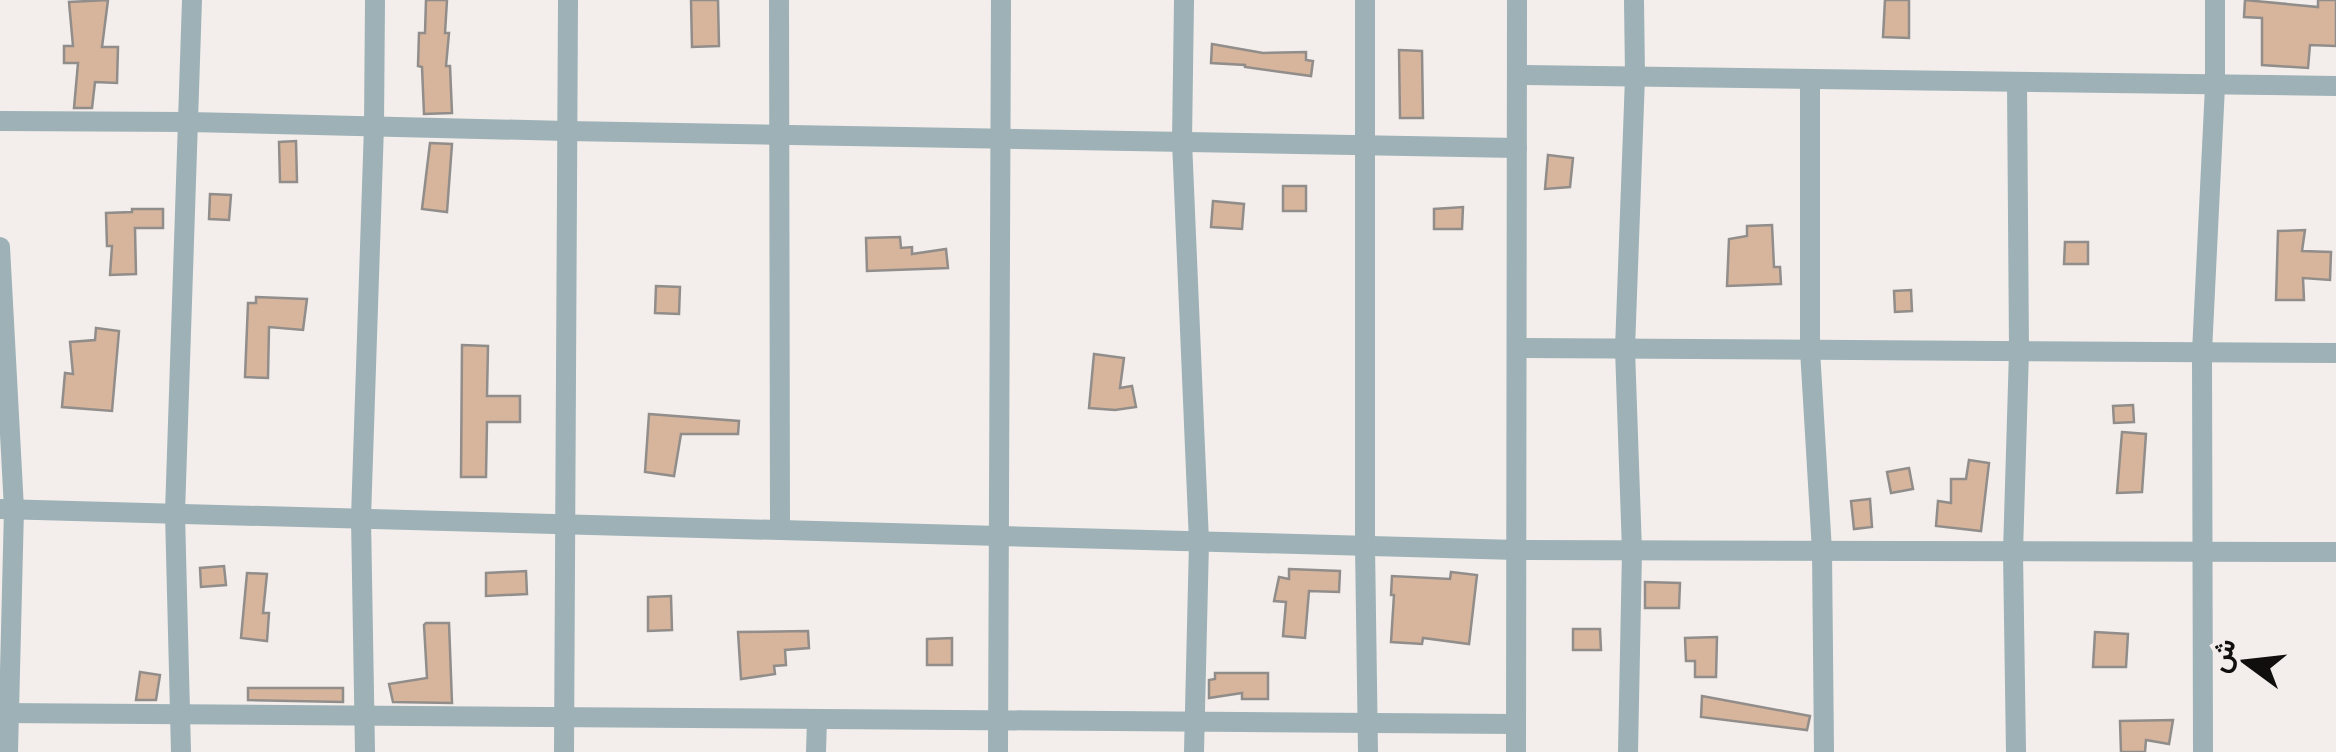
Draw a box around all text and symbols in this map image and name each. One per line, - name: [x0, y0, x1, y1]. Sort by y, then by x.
- north arrow: [2196, 612, 2296, 712]
- text: ش: [2202, 635, 2243, 676]

